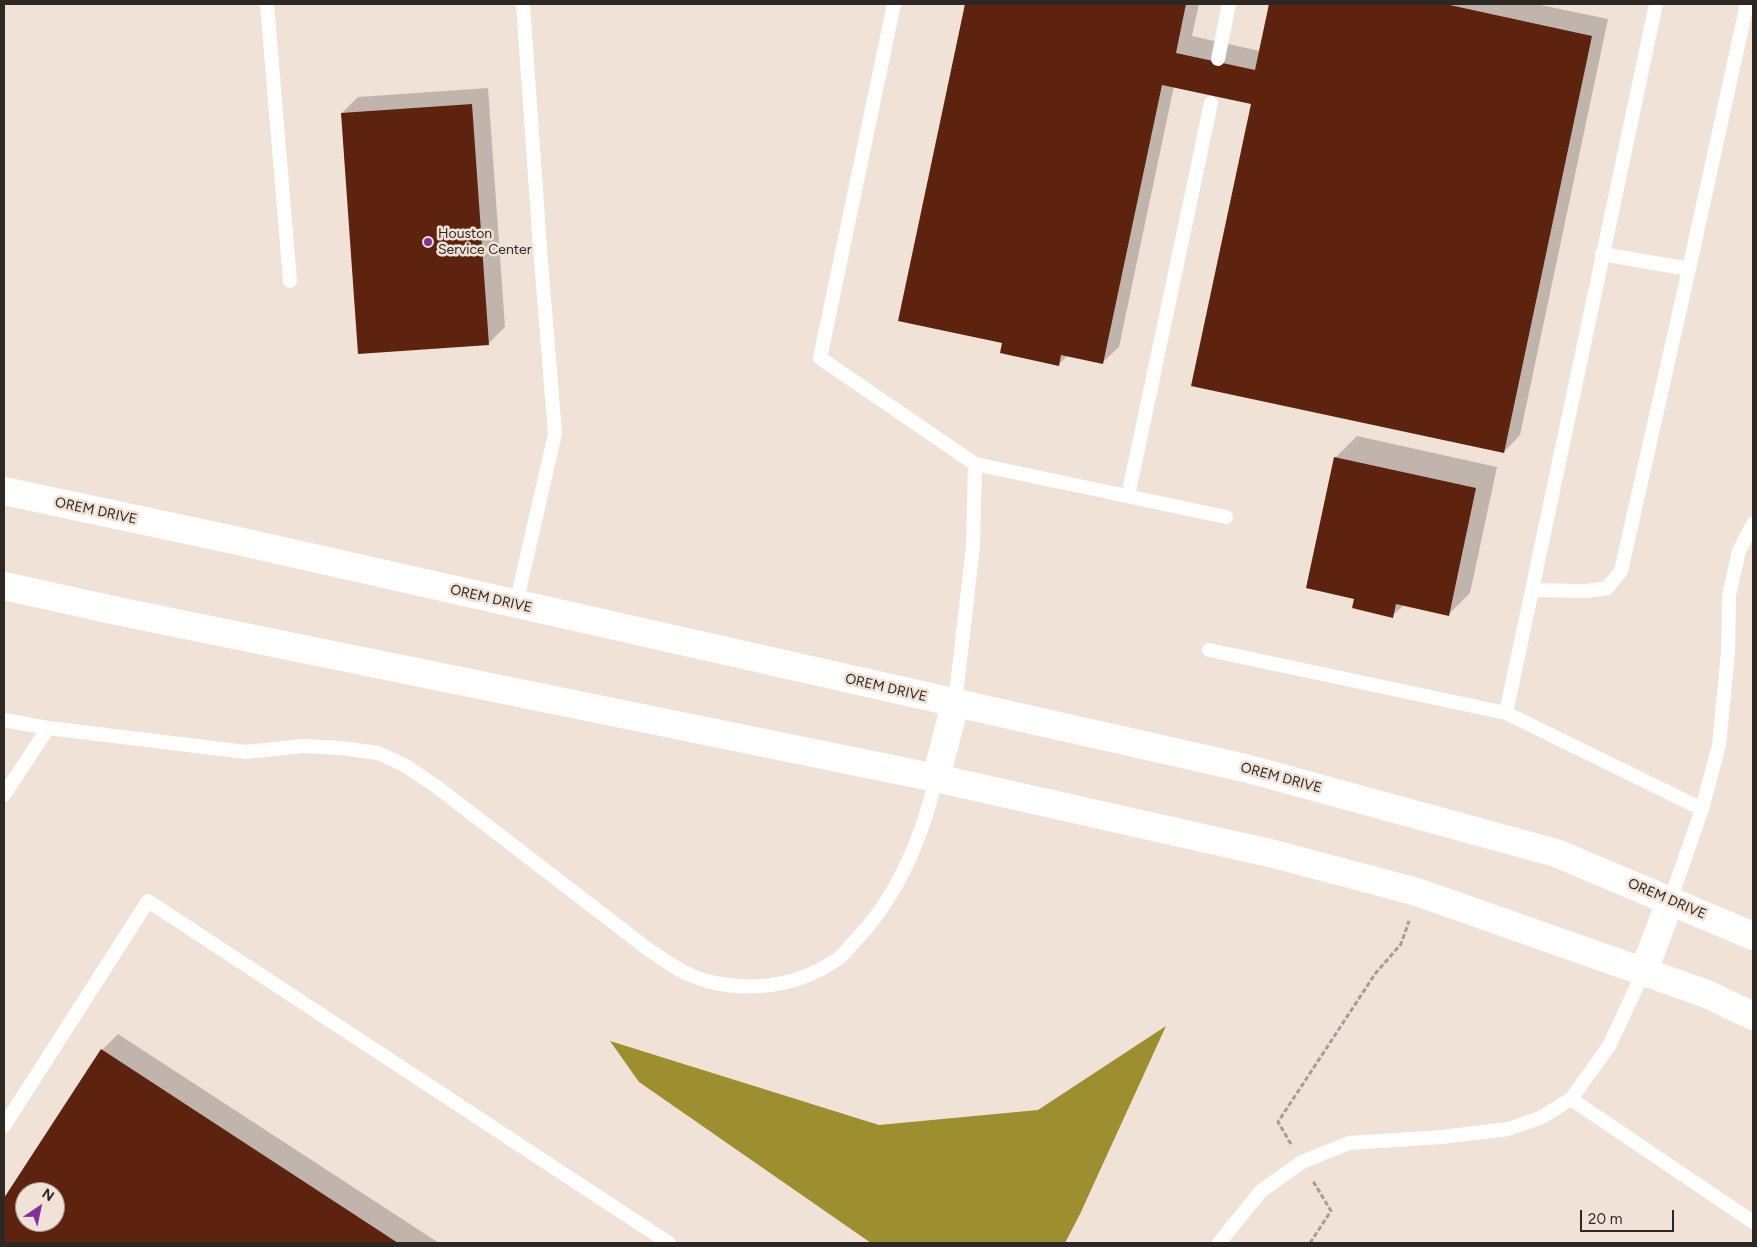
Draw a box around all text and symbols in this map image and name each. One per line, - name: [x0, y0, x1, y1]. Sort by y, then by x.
- place label: Houston Service Center: [438, 226, 531, 258]
- marker: Houston Service Center: [422, 236, 434, 248]
- street label: OREM DRIVE: [53, 494, 139, 528]
- street label: OREM DRIVE: [448, 581, 534, 617]
- street label: OREM DRIVE: [843, 670, 929, 706]
- street label: OREM DRIVE: [1239, 759, 1323, 797]
- street label: OREM DRIVE: [1625, 875, 1709, 923]
- north arrow: [15, 1182, 65, 1232]
- text: N: [39, 1185, 57, 1205]
- scale bar: [1582, 1200, 1676, 1232]
- text: 20 m: [1588, 1210, 1622, 1228]

